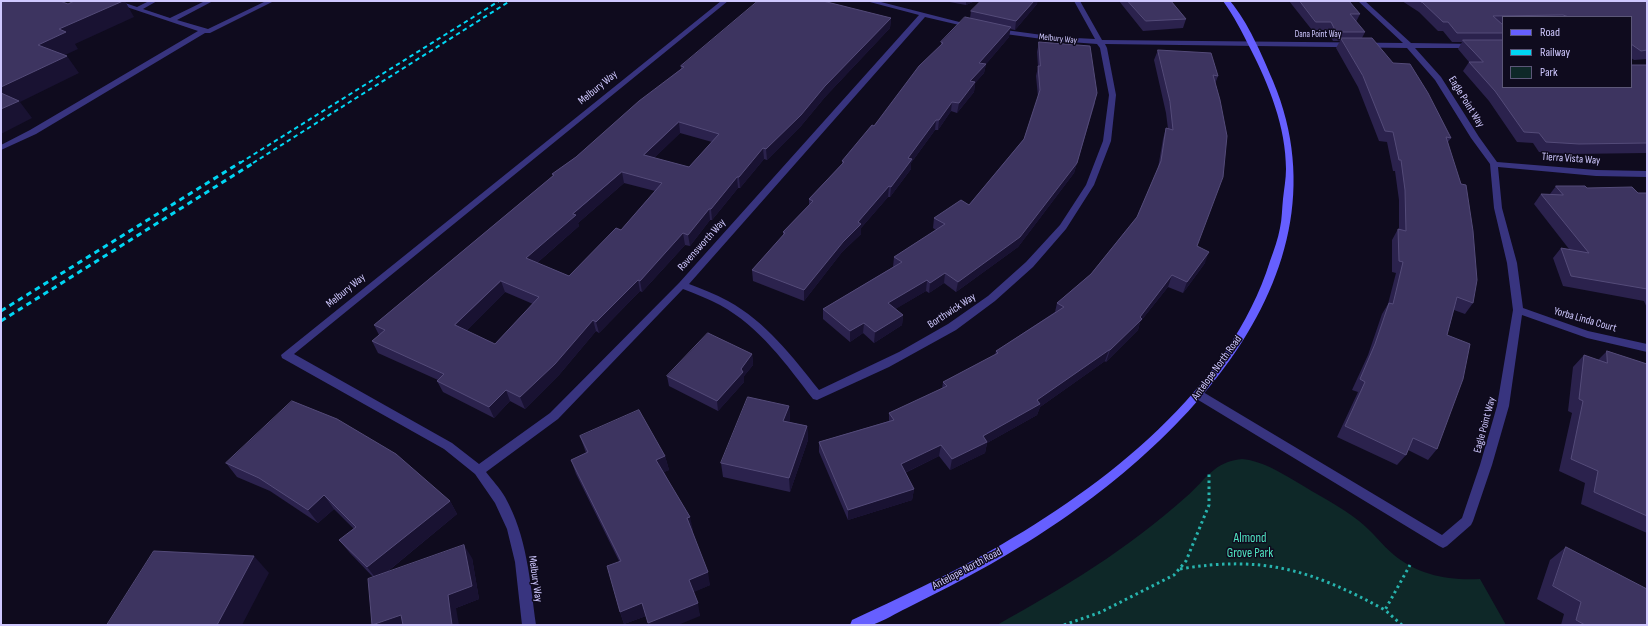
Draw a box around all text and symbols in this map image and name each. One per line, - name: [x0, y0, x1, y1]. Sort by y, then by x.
- legend: [1502, 16, 1632, 88]
- text: Road: [1540, 25, 1560, 40]
- street label: Dana Point Way: [1295, 30, 1341, 40]
- street label: Melbury Way: [1038, 32, 1078, 46]
- text: Railway: [1540, 45, 1570, 60]
- text: Park: [1540, 65, 1558, 80]
- street label: Melbury Way: [576, 68, 620, 108]
- street label: Eagle Point Way: [1445, 74, 1487, 130]
- street label: Tierra Vista Way: [1541, 150, 1601, 168]
- street label: Ravensworth Way: [675, 216, 729, 274]
- street label: Melbury Way: [324, 271, 368, 311]
- street label: Borthwick Way: [925, 291, 979, 331]
- street label: Yorba Linda Court: [1552, 305, 1618, 335]
- street label: Antelope North Road: [1189, 333, 1245, 403]
- street label: Eagle Point Way: [1471, 395, 1499, 455]
- park label: Almond Grove Park: [1227, 531, 1273, 562]
- street label: Antelope North Road: [930, 545, 1004, 593]
- street label: Melbury Way: [525, 555, 545, 603]

